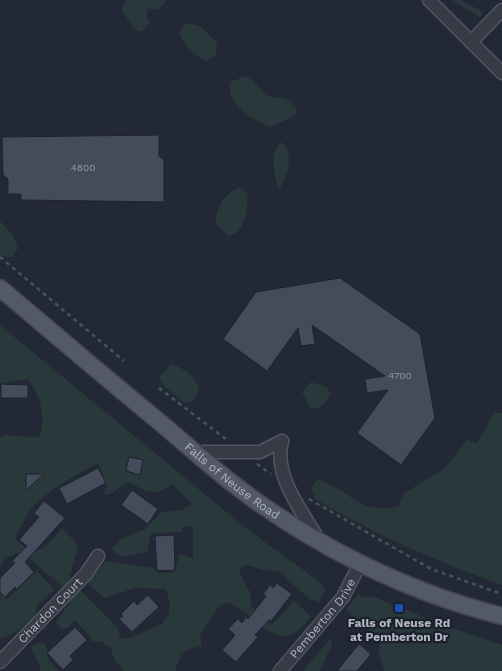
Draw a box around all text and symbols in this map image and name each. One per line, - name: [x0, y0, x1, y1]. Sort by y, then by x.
- house number: 4800: [71, 162, 95, 173]
- house number: 4700: [388, 370, 412, 381]
- street label: Falls of Neuse Road: [182, 440, 282, 522]
- street label: Chardon Court: [15, 575, 85, 646]
- street label: Pemberton Drive: [287, 576, 358, 661]
- marker: Falls of Neuse Rd at Pemberton Dr: [393, 602, 405, 614]
- place label: Falls of Neuse Rd at Pemberton Dr: [348, 616, 450, 644]

